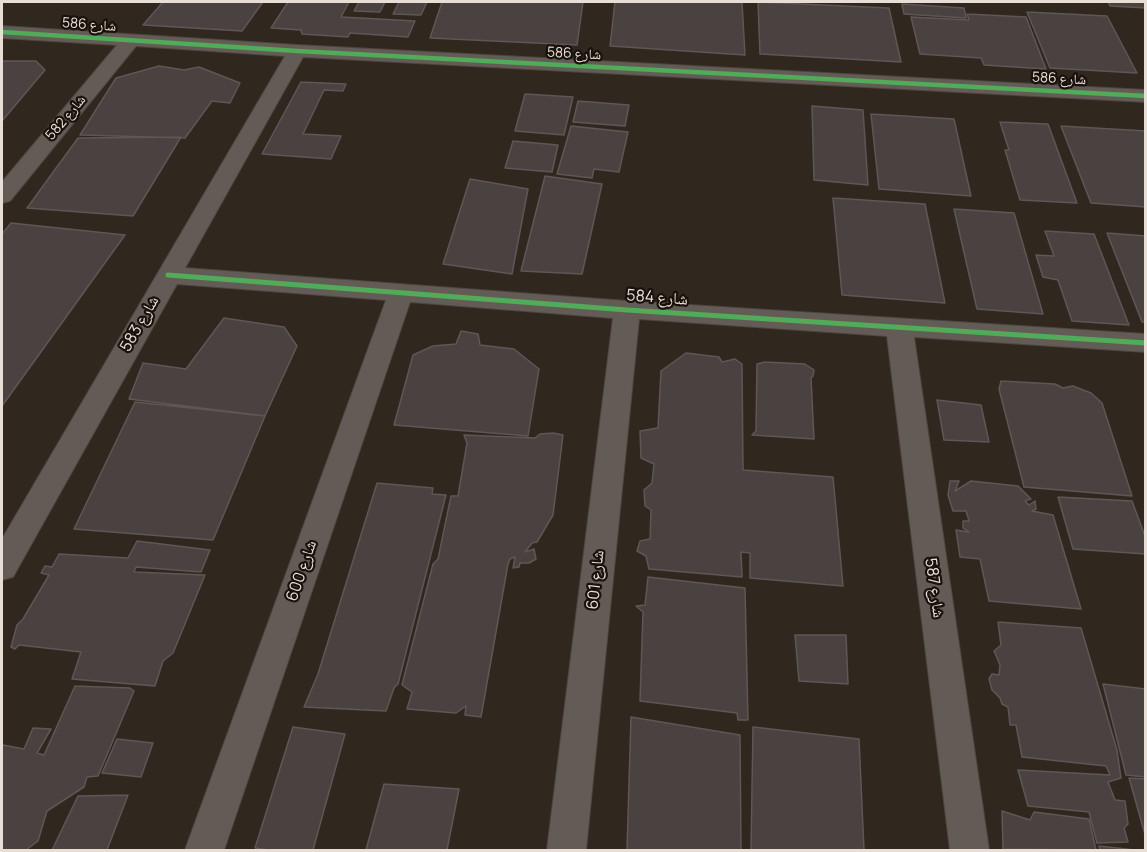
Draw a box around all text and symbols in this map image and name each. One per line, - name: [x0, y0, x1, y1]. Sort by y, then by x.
- street label: شارع 586: [61, 15, 117, 35]
- street label: شارع 586: [546, 44, 602, 64]
- street label: شارع 586: [1031, 69, 1087, 89]
- street label: شارع 582: [42, 92, 90, 144]
- street label: شارع 584: [626, 286, 688, 310]
- street label: شارع 583: [116, 293, 164, 355]
- street label: شارع 600: [283, 538, 321, 604]
- street label: شارع 601: [583, 549, 609, 611]
- street label: شارع 587: [920, 557, 948, 619]

